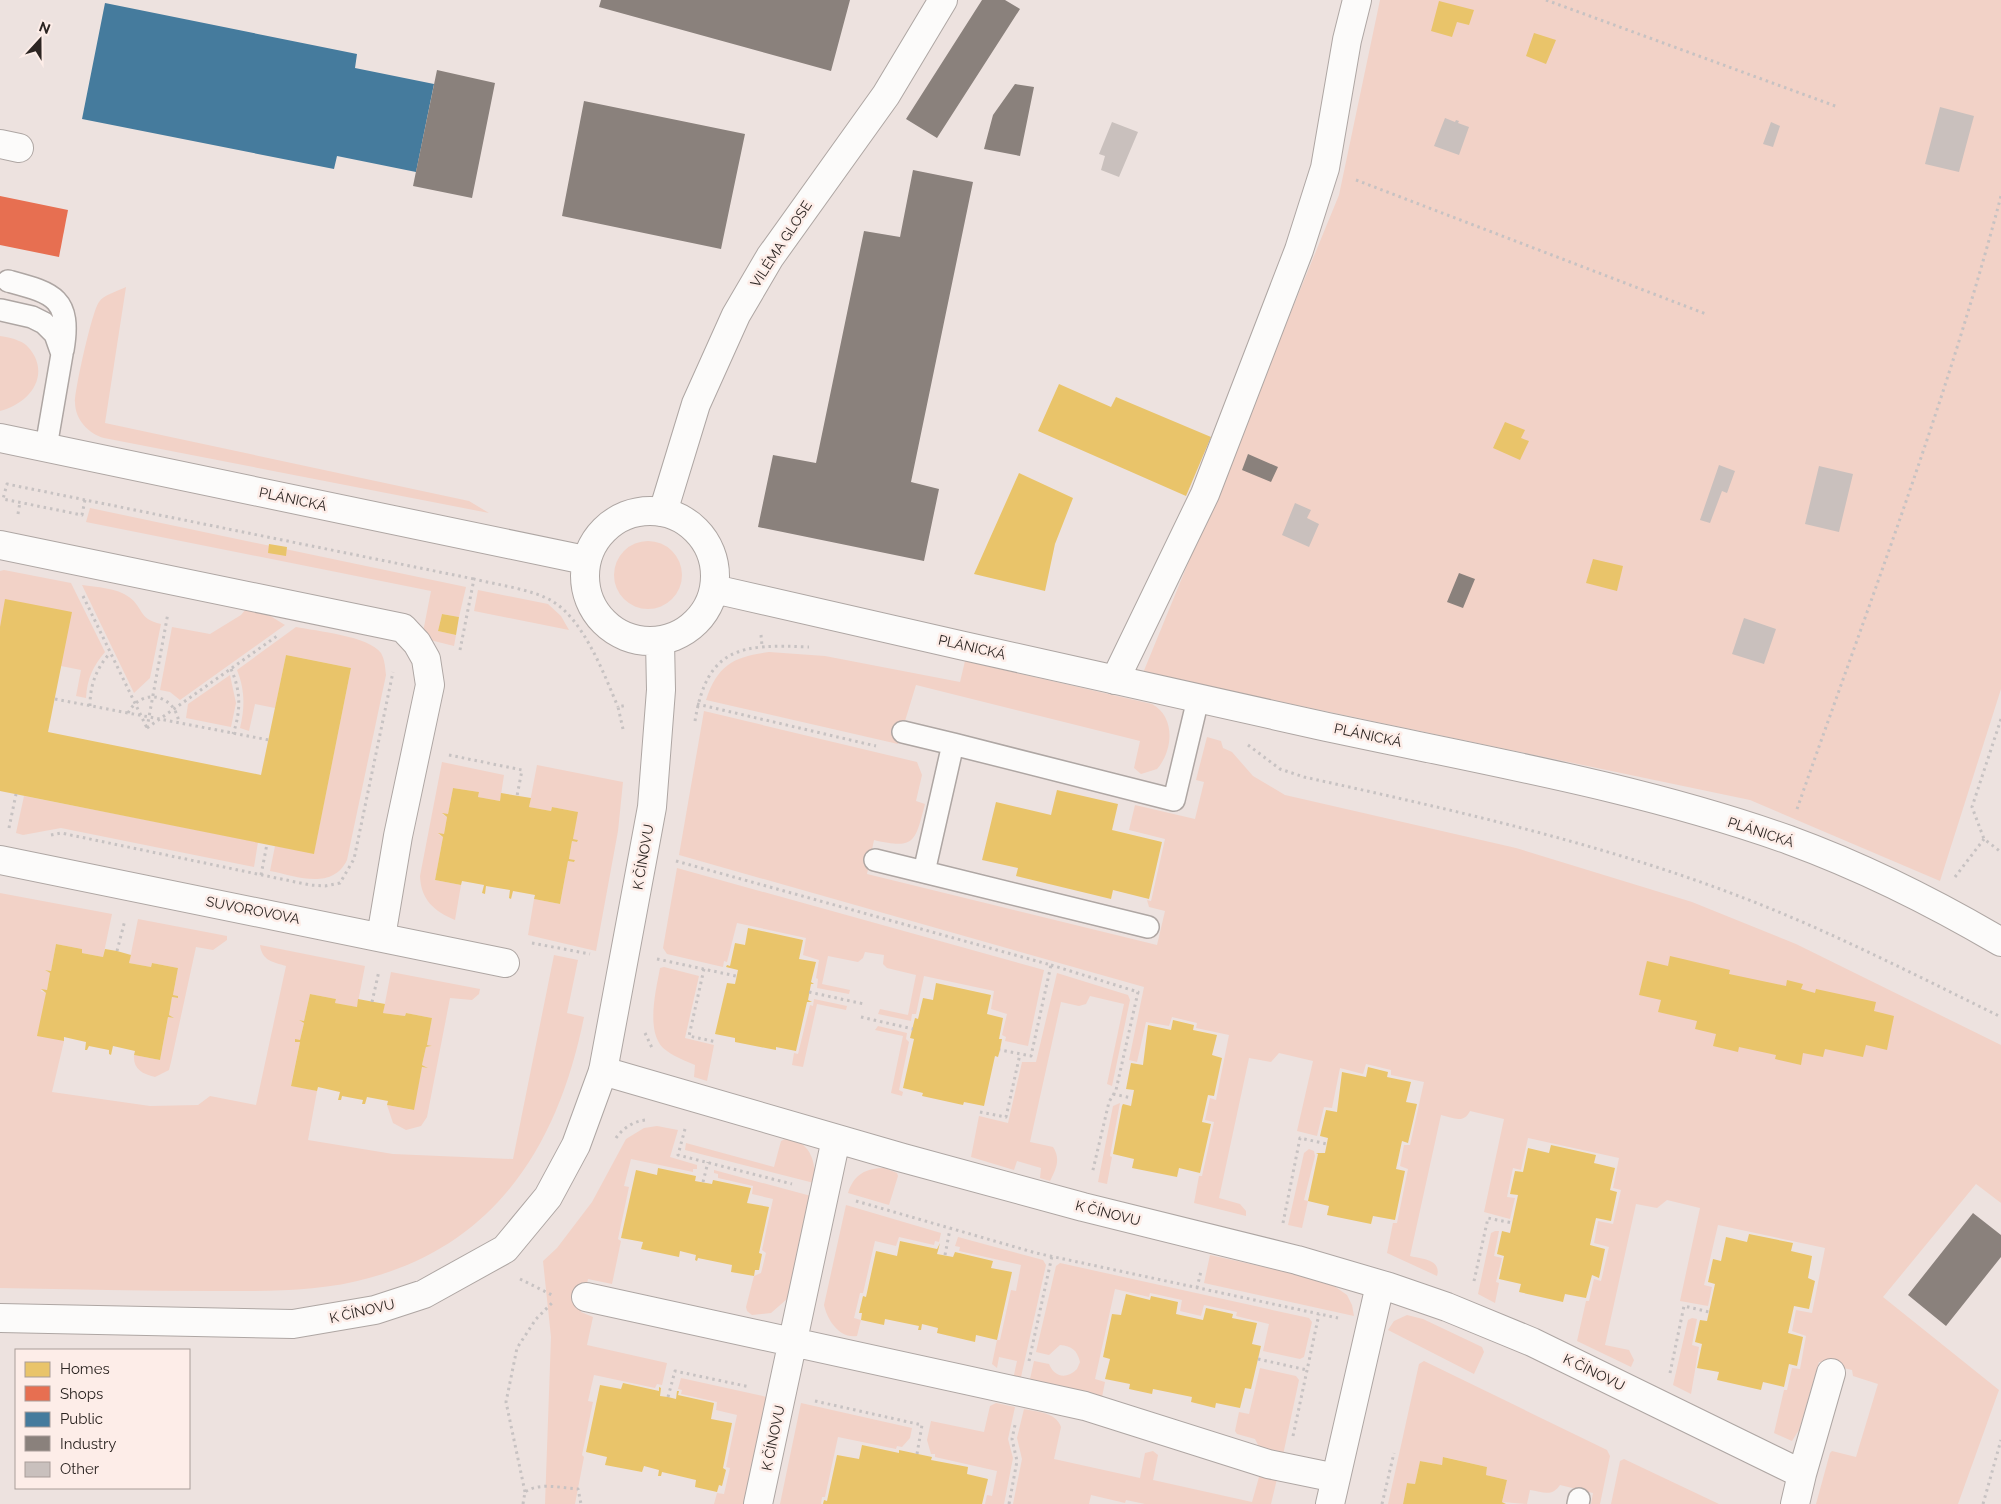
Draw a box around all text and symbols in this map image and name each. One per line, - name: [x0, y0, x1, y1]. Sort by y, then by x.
- north arrow: [15, 15, 65, 65]
- text: N: [37, 18, 53, 37]
- street label: VILÉMA GLOSE: [746, 197, 815, 290]
- street label: PLÁNICKÁ: [258, 483, 329, 514]
- street label: PLÁNICKÁ: [937, 631, 1008, 663]
- street label: PLÁNICKÁ: [1333, 719, 1404, 750]
- street label: PLÁNICKÁ: [1726, 813, 1797, 850]
- street label: K ČÍNOVU: [627, 823, 657, 891]
- street label: SUVOROVOVA: [205, 893, 302, 927]
- street label: K ČÍNOVU: [1074, 1195, 1143, 1229]
- street label: K ČÍNOVU: [327, 1294, 396, 1326]
- street label: K ČÍNOVU: [1561, 1348, 1628, 1394]
- legend: [15, 1349, 190, 1489]
- text: Homes: [60, 1360, 110, 1378]
- text: Shops: [60, 1385, 103, 1403]
- street label: K ČÍNOVU: [756, 1403, 788, 1472]
- text: Public: [60, 1410, 103, 1428]
- text: Industry: [60, 1435, 116, 1453]
- text: Other: [60, 1460, 100, 1478]

